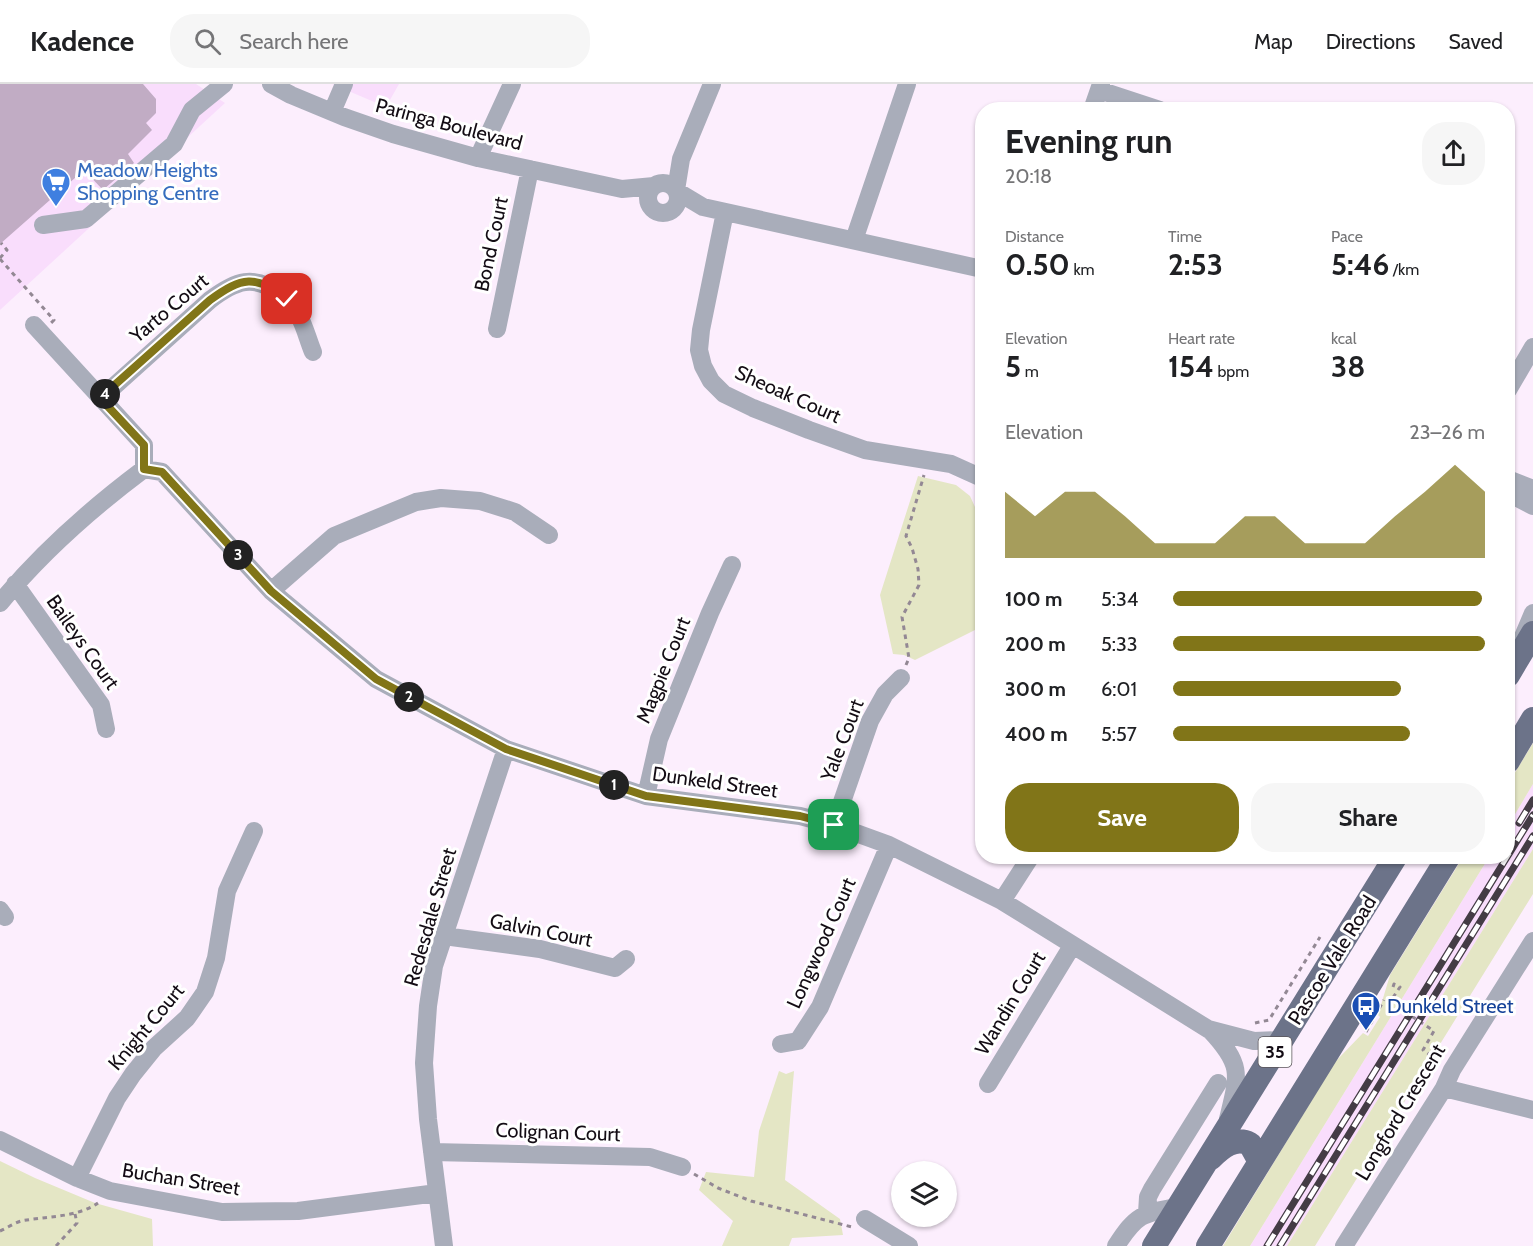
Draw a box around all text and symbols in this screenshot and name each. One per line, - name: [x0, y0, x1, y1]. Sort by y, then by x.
- search box: [170, 14, 590, 68]
- text: Kadence: [30, 24, 134, 58]
- icon: search: [191, 25, 224, 58]
- text: Search here: [239, 28, 349, 55]
- text: Map: [1254, 29, 1293, 54]
- text: Directions: [1326, 29, 1415, 54]
- text: Saved: [1448, 29, 1503, 54]
- street label: Paringa Boulevard: [373, 93, 525, 155]
- text: Evening run: [1005, 121, 1172, 161]
- button: share: [1422, 122, 1485, 185]
- place label: Meadow Heights Shopping Centre: [77, 158, 219, 205]
- text: 20:18: [1005, 164, 1052, 188]
- supermarket icon: Meadow Heights Shopping Centre: [40, 166, 72, 208]
- street label: Bond Court: [469, 194, 513, 294]
- text: Distance: [1005, 227, 1064, 246]
- text: Time: [1168, 227, 1202, 246]
- text: Pace: [1331, 227, 1363, 246]
- text: 0.50: [1005, 246, 1070, 283]
- text: 2:53: [1168, 246, 1223, 283]
- text: 5:46: [1331, 246, 1389, 283]
- text: km: [1070, 260, 1095, 279]
- text: /km: [1389, 260, 1419, 279]
- street label: Yarto Court: [124, 268, 213, 348]
- pin: [261, 273, 312, 324]
- icon: check: [270, 282, 303, 315]
- text: Elevation: [1005, 329, 1068, 348]
- text: Heart rate: [1168, 329, 1235, 348]
- text: kcal: [1331, 329, 1357, 348]
- text: 5: [1005, 348, 1021, 385]
- text: 154: [1168, 348, 1214, 385]
- text: 38: [1331, 348, 1365, 385]
- street label: Sheoak Court: [731, 360, 845, 428]
- text: m: [1021, 362, 1039, 381]
- text: bpm: [1214, 362, 1249, 381]
- pin: 4: [90, 379, 120, 409]
- text: 4: [100, 384, 110, 403]
- text: Elevation: [1005, 420, 1083, 444]
- text: 23–26 m: [1409, 420, 1485, 444]
- pin: 3: [223, 540, 253, 570]
- text: 3: [234, 545, 242, 564]
- text: 100 m: [1005, 587, 1063, 611]
- text: 5:34: [1101, 587, 1138, 611]
- street label: Baileys Court: [42, 590, 125, 694]
- street label: Magpie Court: [631, 613, 695, 727]
- text: 200 m: [1005, 632, 1066, 656]
- text: 5:33: [1101, 632, 1138, 656]
- text: 300 m: [1005, 677, 1066, 701]
- text: 6:01: [1101, 677, 1137, 701]
- pin: 2: [394, 682, 424, 712]
- text: 2: [405, 687, 413, 706]
- street label: Yale Court: [815, 696, 869, 785]
- text: 400 m: [1005, 722, 1068, 746]
- text: 5:57: [1101, 722, 1137, 746]
- street label: Dunkeld Street: [651, 761, 780, 803]
- pin: 1: [599, 770, 629, 800]
- text: 1: [611, 775, 617, 794]
- button: Save: [1005, 783, 1239, 852]
- button: Share: [1251, 783, 1485, 852]
- pin: [808, 799, 859, 850]
- icon: arrive: [817, 808, 850, 841]
- street label: Redesdale Street: [399, 845, 461, 989]
- street label: Longwood Court: [781, 874, 861, 1012]
- street label: Pascoe Vale Road: [1283, 891, 1381, 1029]
- street label: Galvin Court: [488, 908, 595, 952]
- street label: Wandin Court: [970, 947, 1050, 1059]
- street label: Knight Court: [103, 979, 189, 1075]
- bus stop icon: Dunkeld Street: [1350, 990, 1382, 1032]
- place label: Dunkeld Street: [1387, 994, 1514, 1018]
- road number: 35: [1258, 1037, 1292, 1067]
- street label: Longford Crescent: [1350, 1039, 1450, 1185]
- street label: Colignan Court: [495, 1118, 621, 1146]
- street label: Buchan Street: [120, 1158, 242, 1200]
- map controls: [891, 1161, 957, 1227]
- button: layers: [891, 1161, 957, 1227]

